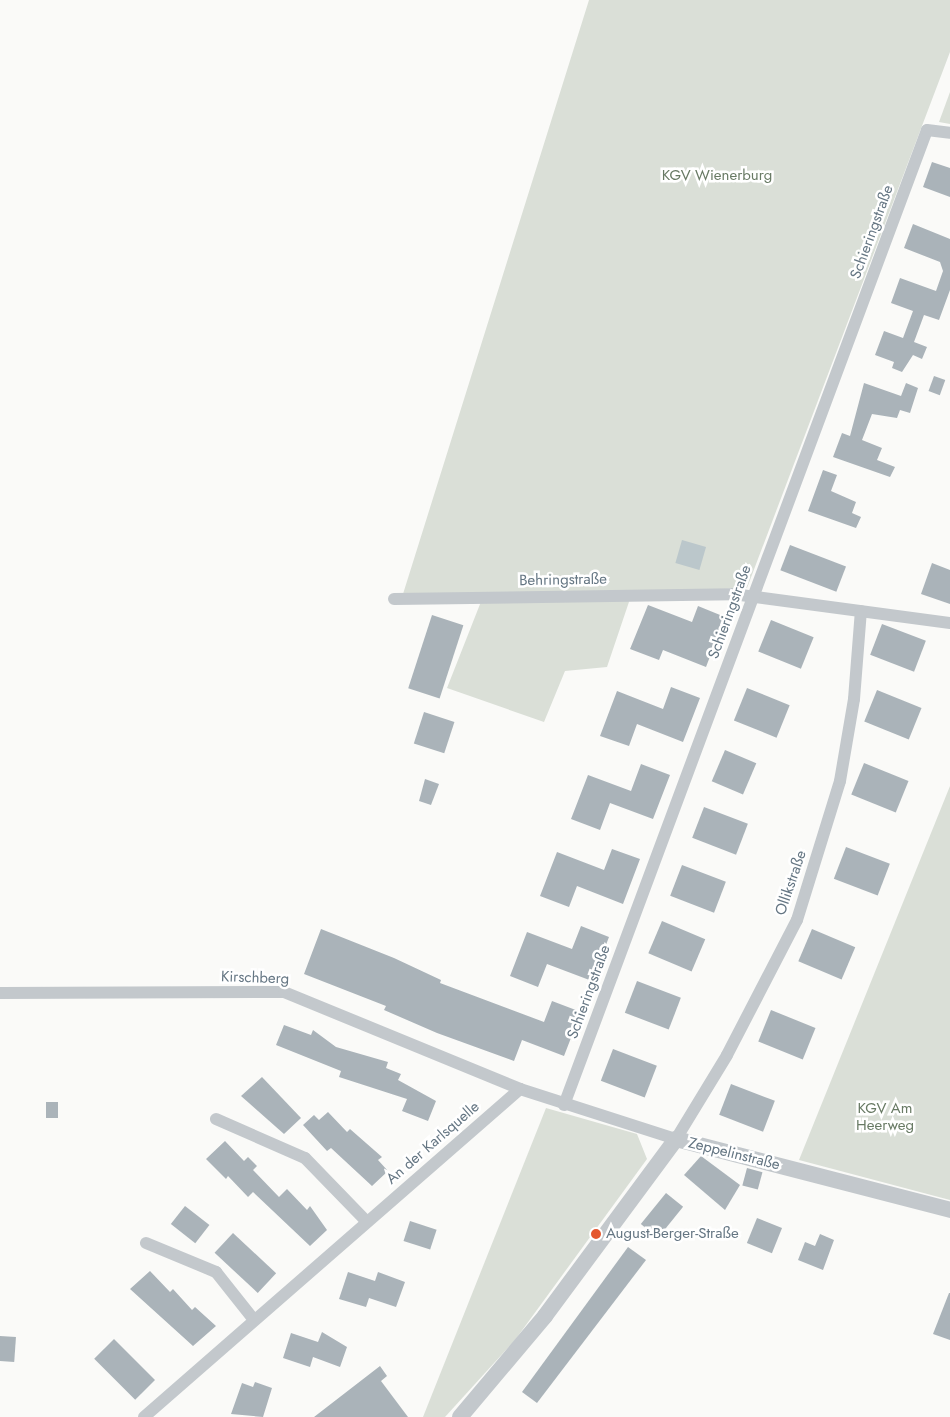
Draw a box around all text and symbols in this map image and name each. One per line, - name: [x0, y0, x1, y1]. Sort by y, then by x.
- park label: KGV Wienerburg: [662, 167, 772, 185]
- street label: Schieringstraße: [847, 183, 897, 281]
- street label: Schieringstraße: [705, 563, 755, 661]
- street label: Behringstraße: [519, 570, 607, 590]
- street label: Ollikstraße: [772, 848, 810, 918]
- street label: Schieringstraße: [564, 943, 614, 1041]
- street label: Kirschberg: [221, 968, 289, 988]
- street label: An der Karlsquelle: [383, 1098, 483, 1188]
- park label: KGV Am Heerweg: [856, 1099, 914, 1134]
- street label: Zeppelinstraße: [686, 1134, 782, 1174]
- place label: August-Berger-Straße: [606, 1225, 739, 1243]
- marker: August-Berger-Straße: [590, 1228, 602, 1240]

